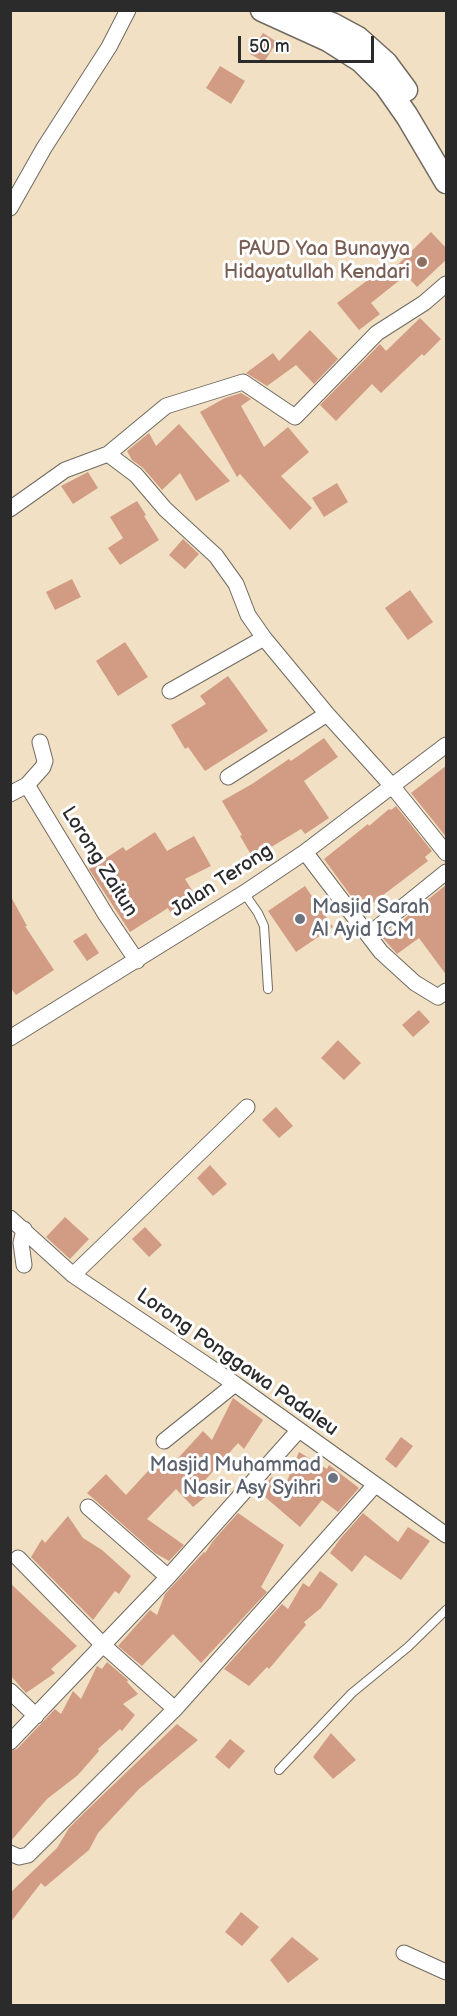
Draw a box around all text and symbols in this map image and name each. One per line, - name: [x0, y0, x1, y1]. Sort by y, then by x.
- scale bar: [241, 24, 378, 62]
- text: 50 m: [249, 36, 290, 57]
- place label: PAUD Yaa Bunayya Hidayatullah Kendari: [224, 238, 410, 285]
- marker: PAUD Yaa Bunayya Hidayatullah Kendari: [415, 255, 429, 269]
- street label: Lorong Zaitun: [56, 802, 142, 922]
- street label: Jalan Terong: [167, 839, 277, 923]
- place label: Masjid Sarah Al Ayid ICM: [312, 896, 429, 943]
- marker: Masjid Sarah Al Ayid ICM: [293, 912, 307, 926]
- street label: Lorong Ponggawa Padaleu: [132, 1284, 342, 1442]
- place label: Masjid Muhammad Nasir Asy Syihri: [150, 1454, 321, 1501]
- marker: Masjid Muhammad Nasir Asy Syihri: [326, 1471, 340, 1485]

